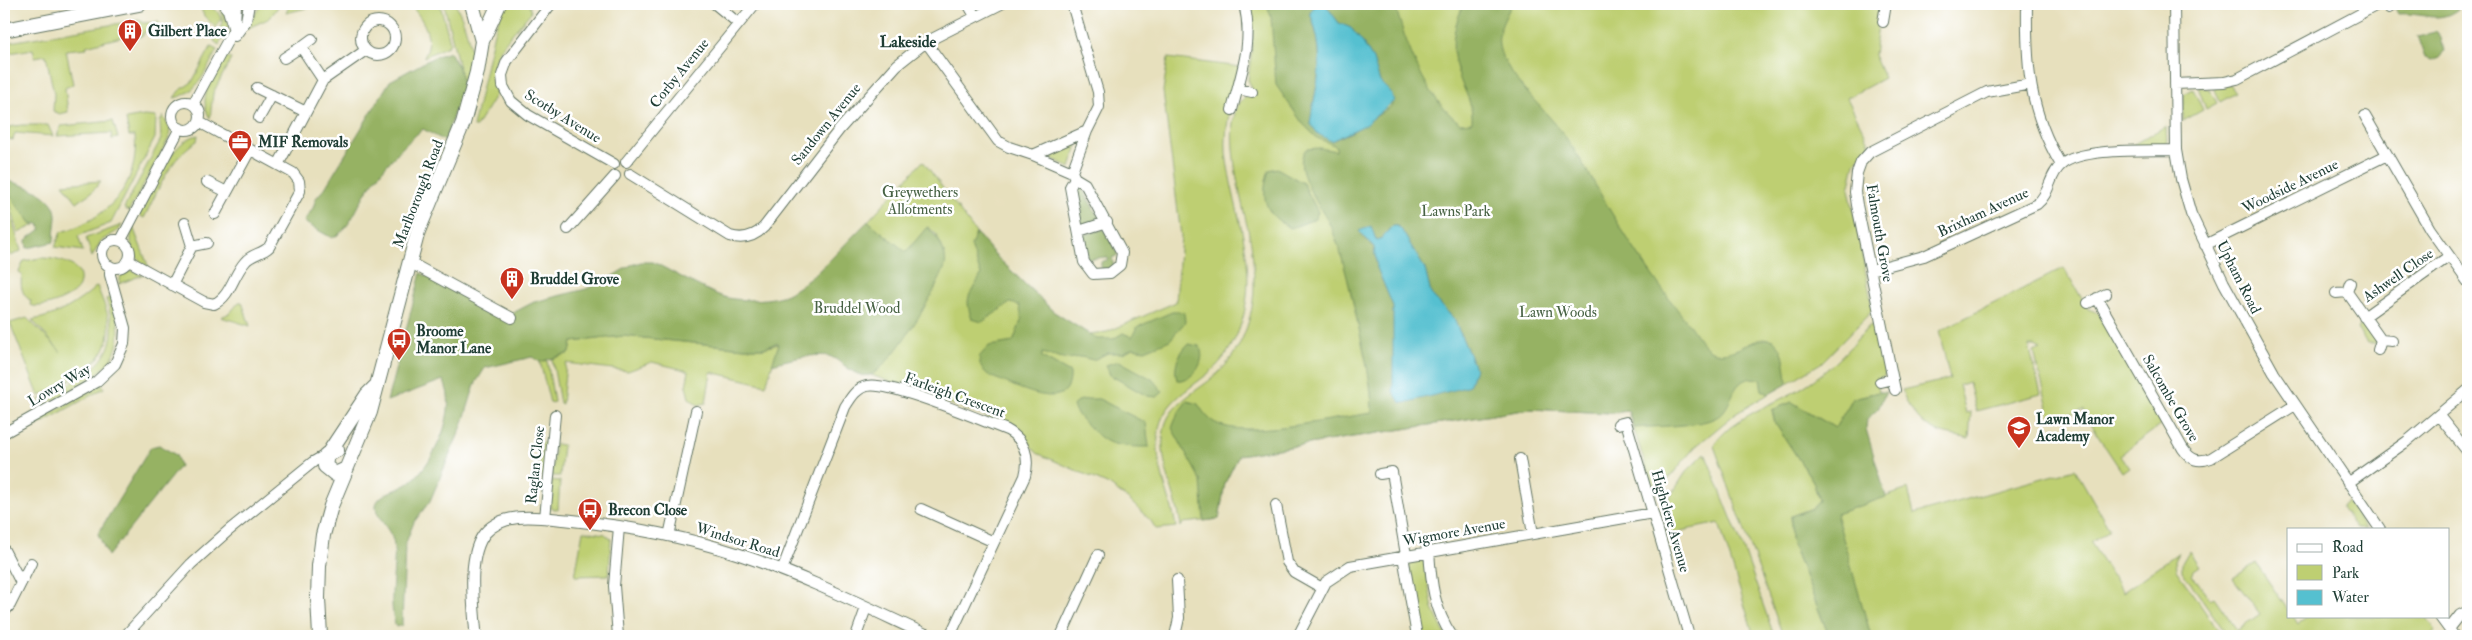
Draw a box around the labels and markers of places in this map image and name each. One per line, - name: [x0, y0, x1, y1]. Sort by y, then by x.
- building icon: Gilbert Place: [117, 18, 143, 52]
- place label: Gilbert Place: [148, 22, 227, 41]
- office icon: MIF Removals: [227, 129, 253, 163]
- place label: MIF Removals: [257, 133, 348, 152]
- building icon: Bruddel Grove: [499, 266, 525, 300]
- place label: Bruddel Grove: [530, 270, 620, 289]
- place label: Broome Manor Lane: [415, 322, 492, 358]
- bus stop icon: Broome Manor Lane: [386, 327, 412, 361]
- place label: Lawn Manor Academy: [2035, 410, 2115, 447]
- school or university icon: Lawn Manor Academy: [2006, 415, 2032, 449]
- bus stop icon: Brecon Close: [577, 497, 603, 531]
- place label: Brecon Close: [608, 501, 688, 520]

